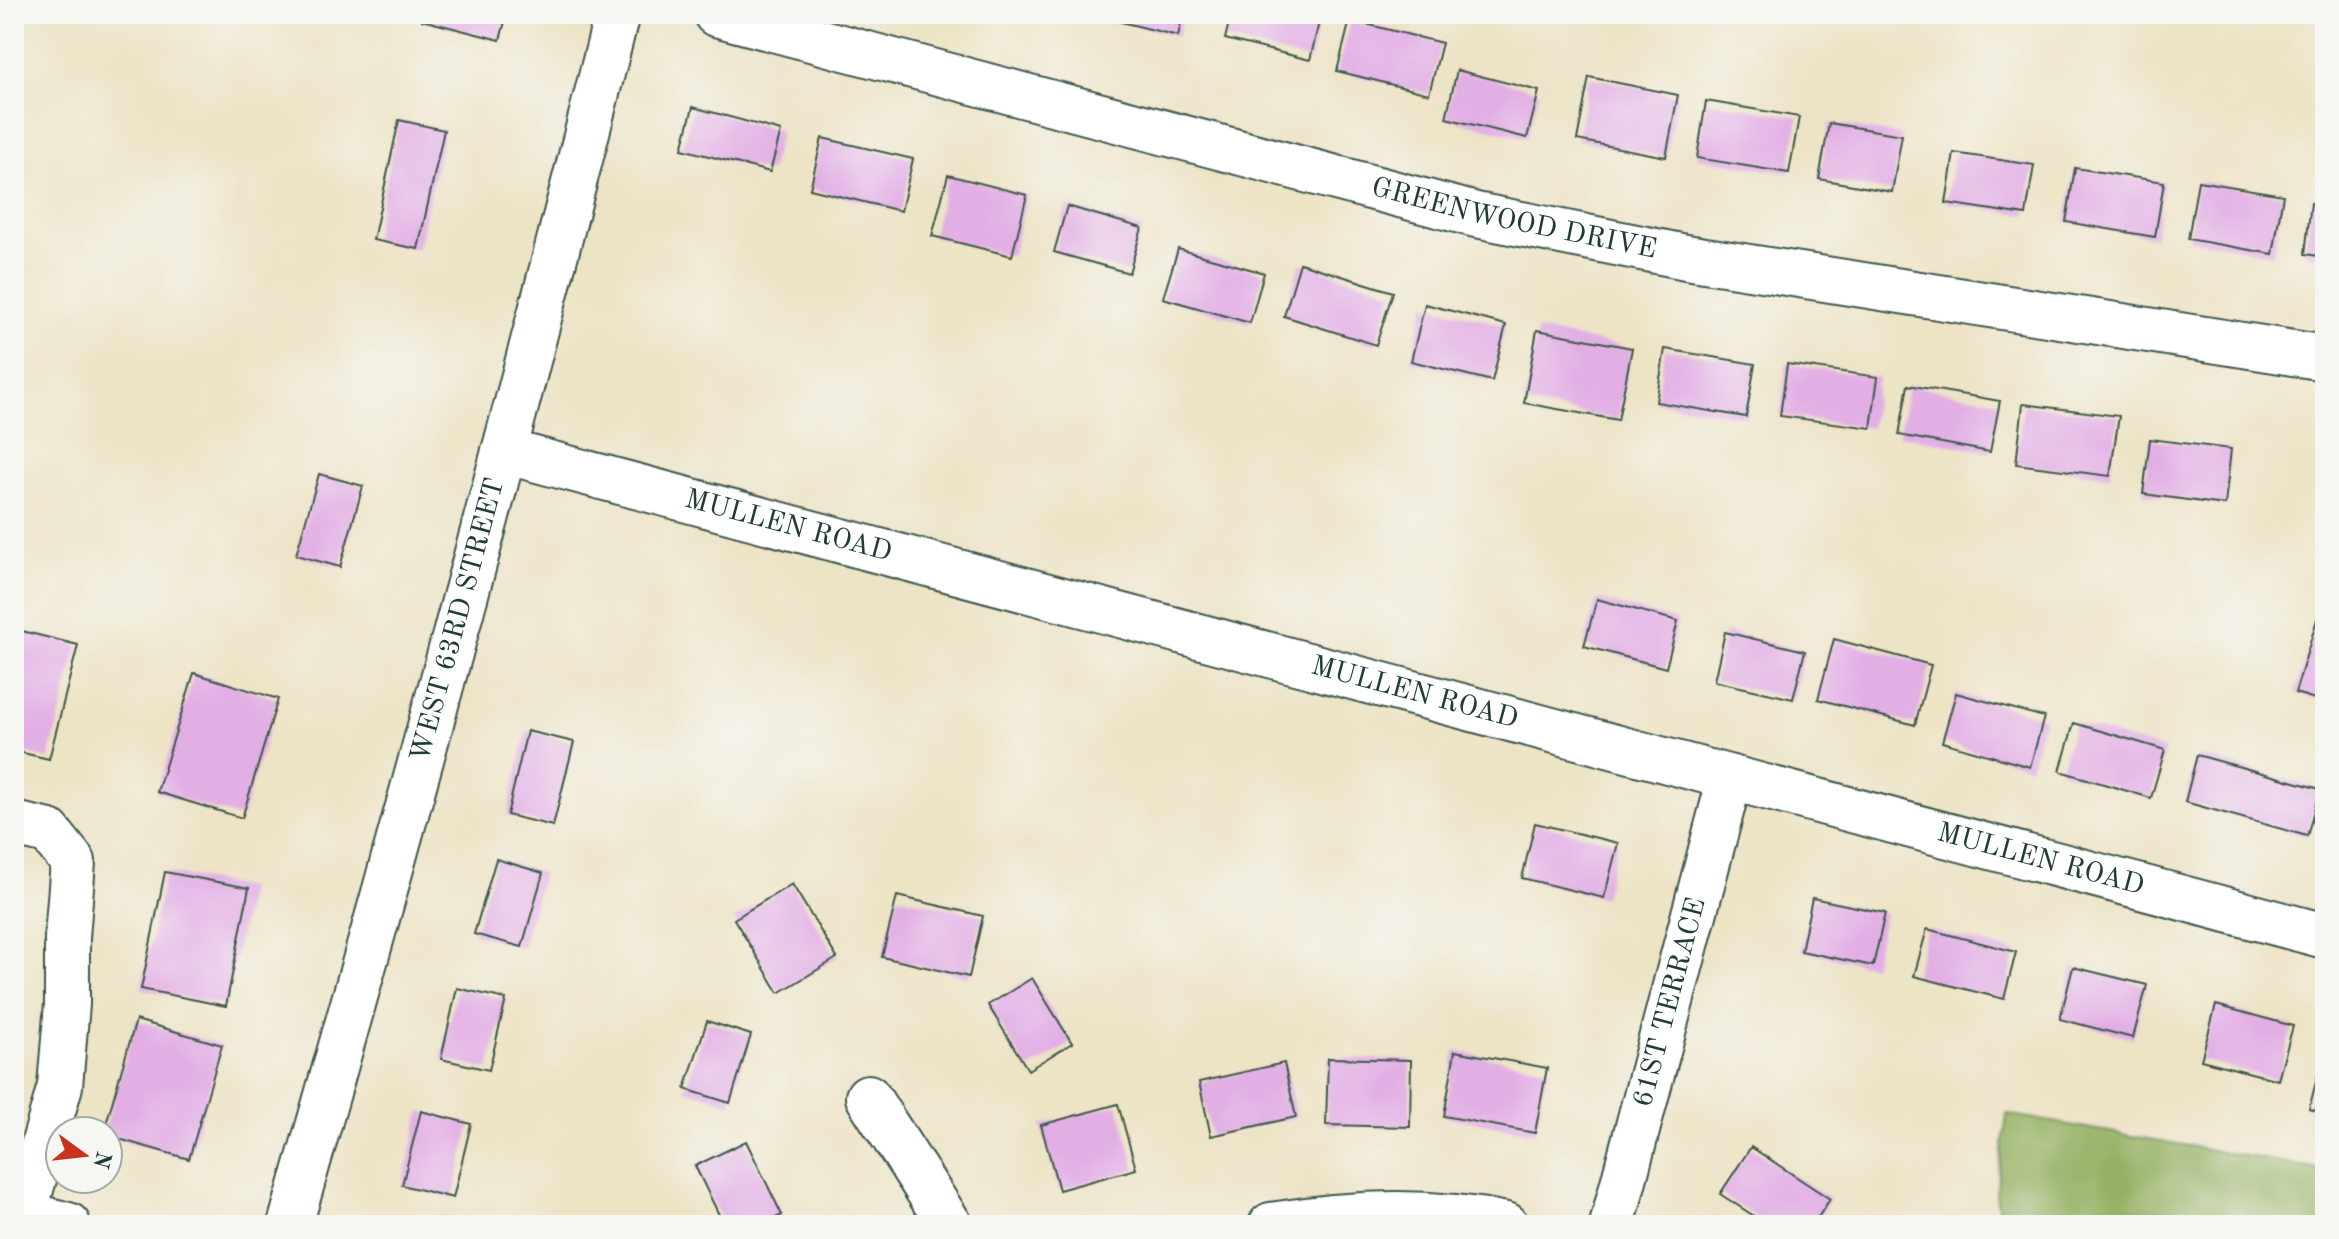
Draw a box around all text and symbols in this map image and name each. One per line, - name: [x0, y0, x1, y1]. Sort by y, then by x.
- street label: GREENWOOD DRIVE: [1368, 174, 1659, 265]
- street label: WEST 63RD STREET: [407, 475, 510, 765]
- street label: MULLEN ROAD: [682, 486, 895, 568]
- street label: MULLEN ROAD: [1308, 653, 1521, 734]
- street label: MULLEN ROAD: [1934, 819, 2147, 901]
- street label: 61ST TERRACE: [1630, 895, 1712, 1110]
- north arrow: [44, 1115, 124, 1195]
- text: N: [89, 1149, 114, 1171]

